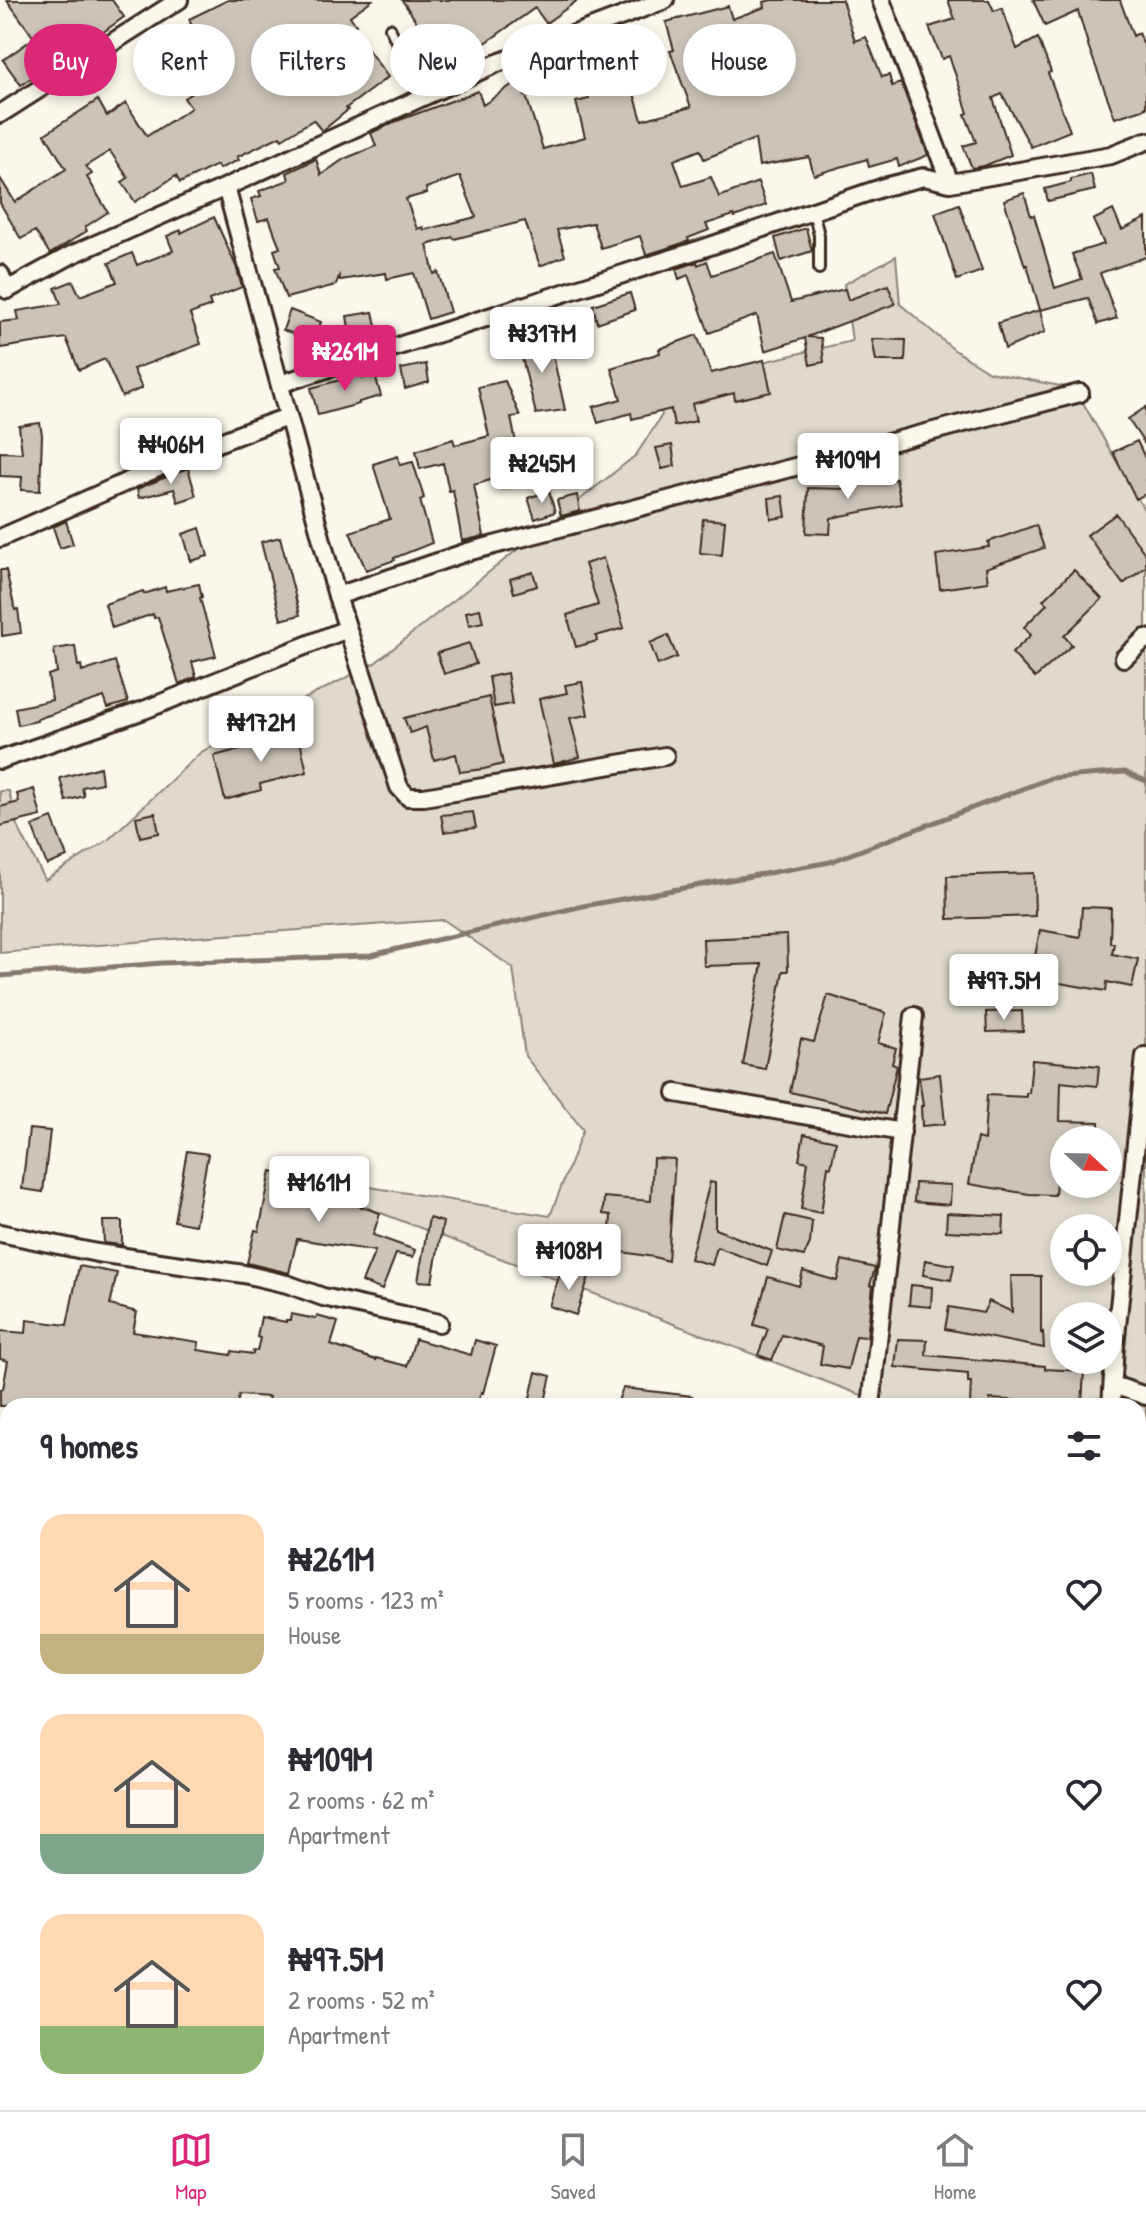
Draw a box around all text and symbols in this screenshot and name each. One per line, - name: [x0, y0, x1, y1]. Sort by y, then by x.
- chip: Buy: [24, 24, 117, 96]
- chip: Rent: [133, 24, 235, 96]
- chip: Filters: [251, 24, 374, 96]
- chip: New: [390, 24, 485, 96]
- chip: Apartment: [501, 24, 667, 96]
- chip: House: [683, 24, 796, 96]
- pin: ₦317M: [486, 307, 598, 375]
- text: ₦317M: [508, 315, 576, 350]
- pin: ₦261M: [289, 325, 401, 393]
- text: ₦261M: [312, 333, 378, 368]
- pin: ₦406M: [115, 418, 227, 486]
- text: ₦406M: [138, 426, 204, 461]
- pin: ₦109M: [792, 433, 904, 501]
- pin: ₦245M: [486, 437, 598, 505]
- text: ₦109M: [816, 441, 880, 476]
- text: ₦245M: [508, 445, 576, 480]
- pin: ₦172M: [205, 696, 317, 764]
- text: ₦172M: [227, 704, 295, 739]
- pin: ₦97.5M: [939, 954, 1069, 1022]
- text: ₦97.5M: [967, 962, 1041, 997]
- north arrow: [1050, 1126, 1122, 1198]
- map controls: [1050, 1126, 1122, 1374]
- pin: ₦161M: [263, 1156, 375, 1224]
- text: ₦161M: [287, 1164, 351, 1199]
- button: locate: [1050, 1214, 1122, 1286]
- pin: ₦108M: [513, 1224, 625, 1292]
- text: ₦108M: [536, 1232, 602, 1267]
- button: layers: [1050, 1302, 1122, 1374]
- text: 9 homes: [40, 1423, 138, 1469]
- icon: filters: [1062, 1424, 1106, 1468]
- text: ₦261M: [288, 1536, 375, 1582]
- icon: home: [104, 1546, 200, 1642]
- icon: heart: [1062, 1572, 1106, 1616]
- text: 5 rooms · 123 m²: [288, 1582, 444, 1617]
- text: House: [288, 1617, 341, 1652]
- text: ₦109M: [288, 1736, 373, 1782]
- icon: home: [104, 1746, 200, 1842]
- icon: heart: [1062, 1772, 1106, 1816]
- text: 2 rooms · 62 m²: [288, 1782, 434, 1817]
- text: Apartment: [288, 1817, 390, 1852]
- text: ₦97.5M: [288, 1936, 384, 1982]
- icon: home: [104, 1946, 200, 2042]
- icon: heart: [1062, 1972, 1106, 2016]
- text: 2 rooms · 52 m²: [288, 1982, 435, 2017]
- text: Apartment: [288, 2017, 390, 2052]
- tab: Map: [169, 2128, 213, 2206]
- tab: Saved: [551, 2128, 595, 2206]
- tab: Home: [933, 2128, 977, 2206]

